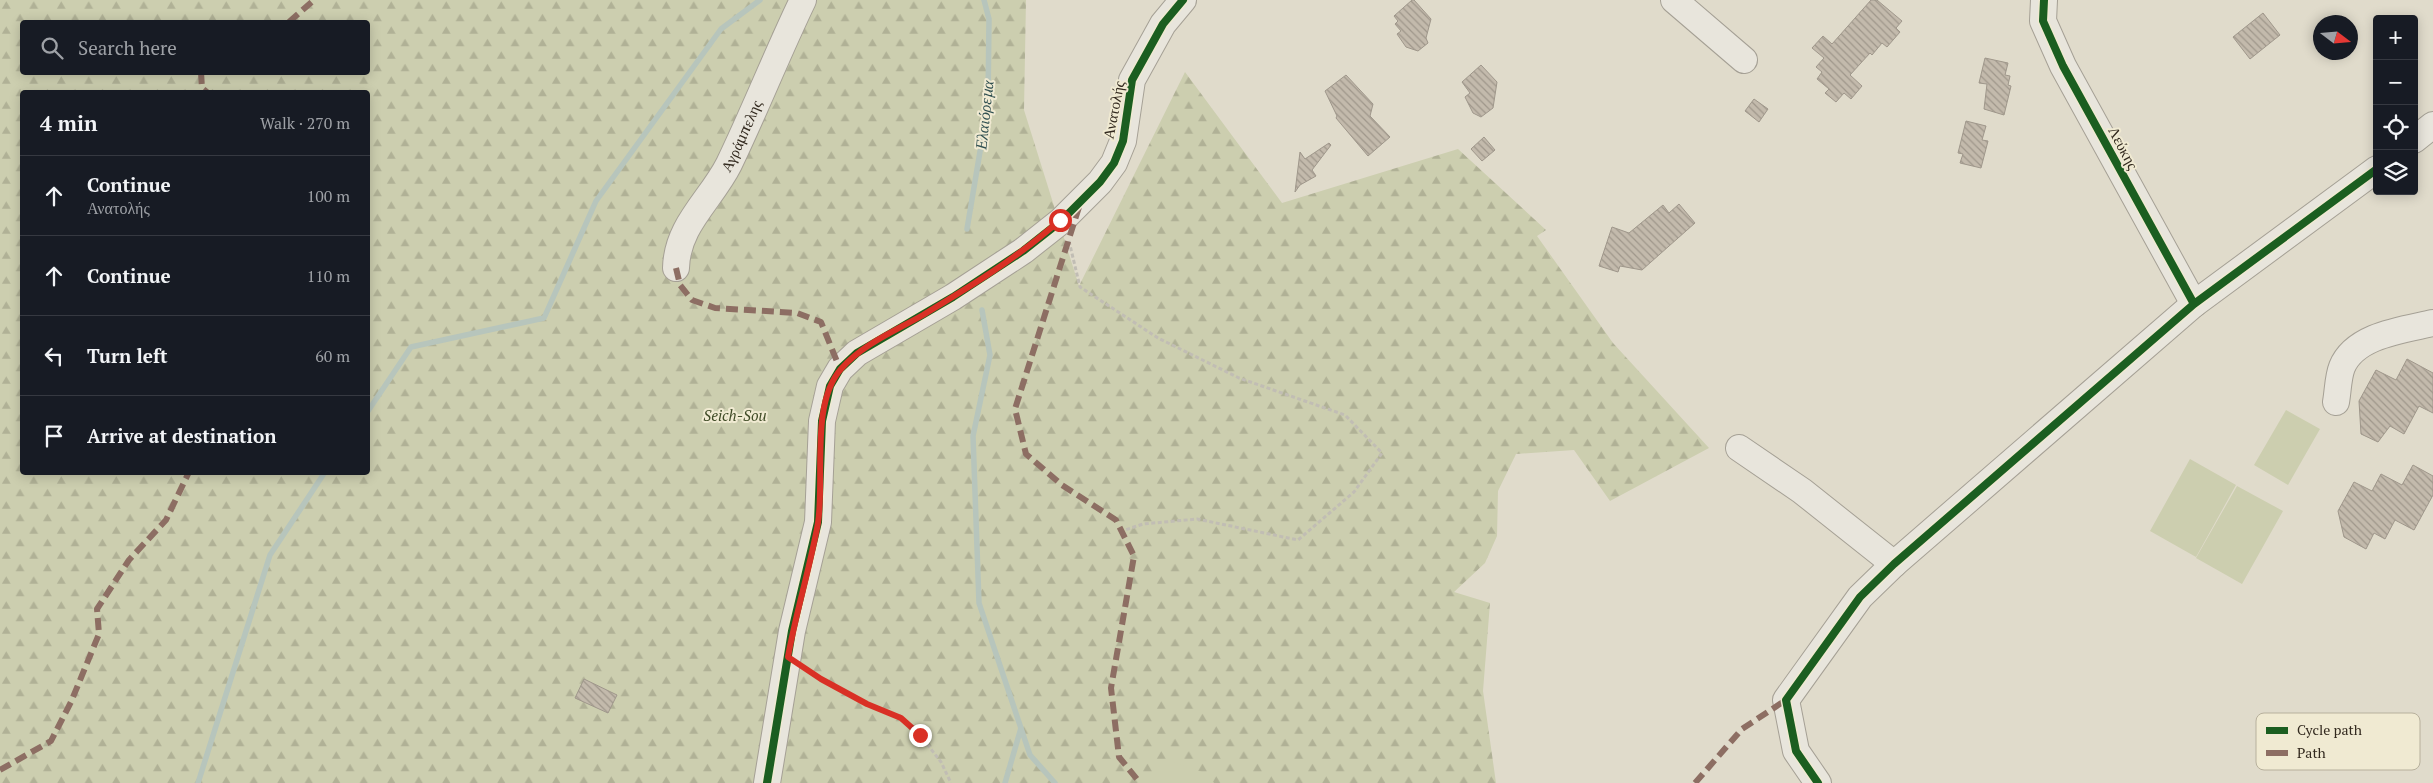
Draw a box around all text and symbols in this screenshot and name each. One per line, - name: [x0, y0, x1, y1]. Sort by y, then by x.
- north arrow: [2313, 15, 2358, 60]
- map controls: [2373, 15, 2418, 195]
- button: +: [2373, 15, 2418, 60]
- search box: [20, 20, 370, 75]
- icon: search: [38, 34, 66, 62]
- text: Search here: [78, 35, 177, 60]
- button: −: [2373, 60, 2418, 105]
- water label: Ελαιόρεμα: [969, 79, 999, 152]
- street label: Ανατολής: [1098, 79, 1128, 141]
- street label: Αγράμπελης: [716, 97, 766, 175]
- button: locate: [2373, 105, 2418, 150]
- text: 4 min: [40, 109, 97, 137]
- text: Walk · 270 m: [260, 112, 350, 134]
- street label: Λεύκης: [2104, 123, 2144, 173]
- button: layers: [2373, 150, 2418, 195]
- text: Continue: [87, 172, 171, 197]
- icon: ahead: [40, 182, 68, 210]
- text: 100 m: [307, 185, 350, 207]
- text: Ανατολής: [87, 197, 150, 219]
- route start: [1049, 209, 1072, 232]
- icon: ahead: [40, 262, 68, 290]
- text: Continue: [87, 263, 171, 288]
- text: 110 m: [307, 265, 350, 287]
- icon: left: [40, 342, 68, 370]
- text: Turn left: [87, 343, 168, 368]
- text: 60 m: [315, 345, 350, 367]
- park label: Seich-Sou: [703, 405, 767, 425]
- icon: arrive: [40, 422, 68, 450]
- text: Arrive at destination: [87, 423, 276, 448]
- legend: [2256, 713, 2420, 770]
- text: Cycle path: [2297, 720, 2362, 739]
- route end: [909, 724, 932, 747]
- text: Path: [2297, 743, 2326, 762]

